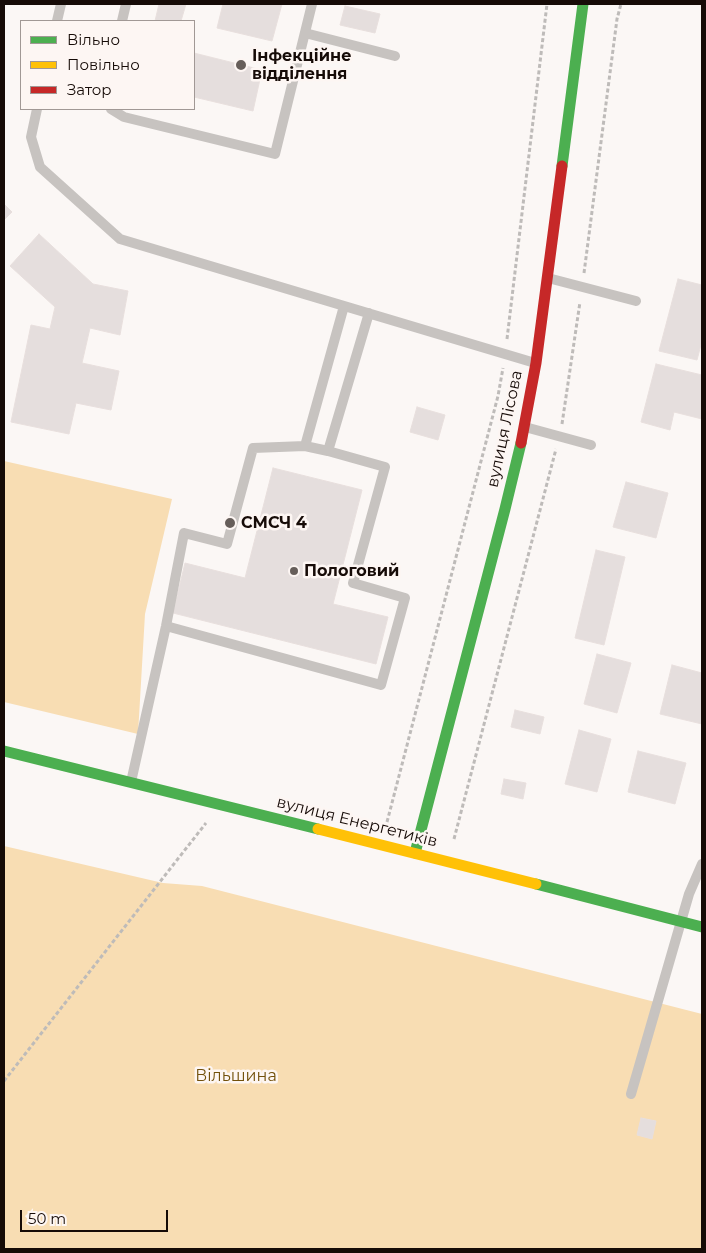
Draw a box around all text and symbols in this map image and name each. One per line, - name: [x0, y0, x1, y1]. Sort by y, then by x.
- legend: [20, 20, 195, 110]
- text: Вільно: [67, 30, 120, 49]
- place label: Інфекційне відділення: [252, 46, 352, 84]
- text: Повільно: [67, 55, 140, 74]
- marker: Інфекційне відділення: [234, 58, 248, 72]
- text: Затор: [67, 80, 112, 99]
- street label: вулиця Лісова: [483, 369, 527, 489]
- place label: СМСЧ 4: [241, 513, 307, 533]
- marker: СМСЧ 4: [223, 516, 237, 530]
- place label: Пологовий: [304, 561, 399, 581]
- marker: Пологовий: [288, 565, 300, 577]
- street label: вулиця Енергетиків: [275, 793, 439, 851]
- park label: Вільшина: [195, 1066, 277, 1086]
- scale bar: [22, 1200, 170, 1232]
- text: 50 m: [28, 1209, 66, 1228]

